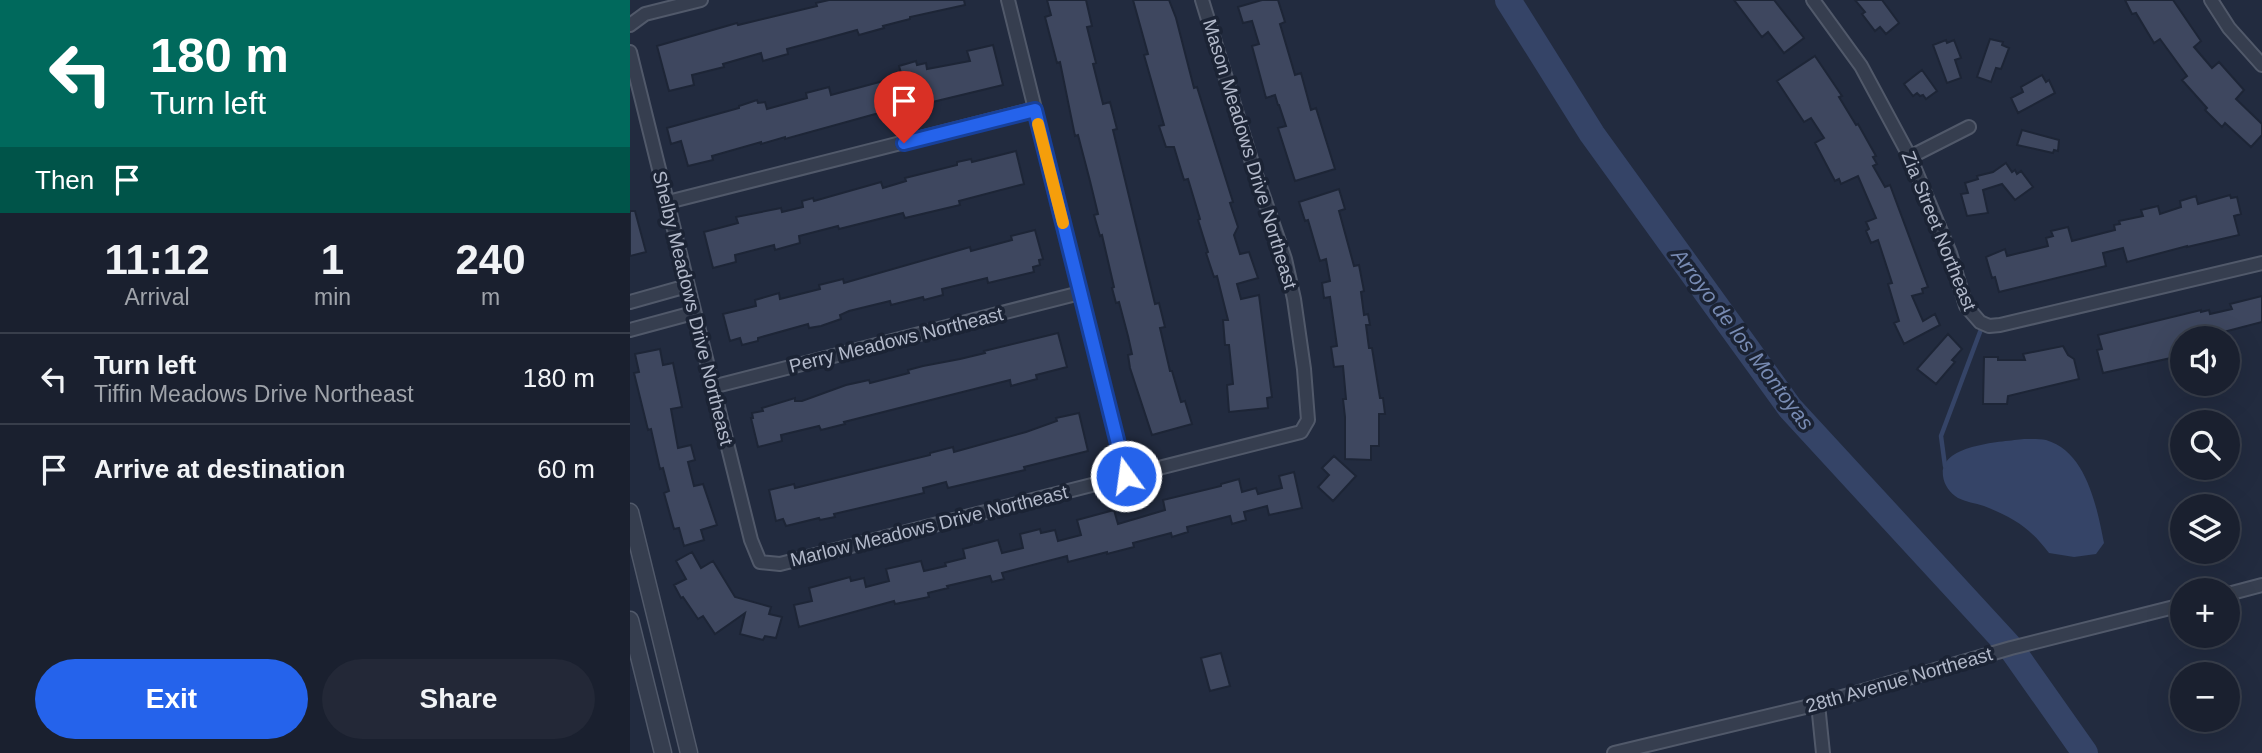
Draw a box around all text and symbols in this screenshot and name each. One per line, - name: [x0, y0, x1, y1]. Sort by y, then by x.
- street label: Mason Meadows Drive Northeast: [1199, 17, 1301, 292]
- icon: left: [35, 28, 126, 119]
- text: 180 m: [150, 28, 289, 82]
- pin: [874, 71, 934, 143]
- icon: arrive: [885, 82, 923, 120]
- text: Turn left: [150, 85, 266, 121]
- street label: Zia Street Northeast: [1897, 148, 1981, 314]
- icon: arrive: [108, 161, 146, 199]
- text: Then: [35, 165, 94, 195]
- street label: Shelby Meadows Drive Northeast: [649, 169, 737, 448]
- text: 11:12: [104, 236, 210, 283]
- text: 1: [321, 236, 344, 283]
- text: 240: [455, 236, 526, 283]
- water label: Arroyo de los Montoyas: [1666, 242, 1819, 434]
- text: Arrival: [124, 284, 190, 310]
- text: min: [314, 284, 351, 310]
- text: m: [481, 284, 500, 310]
- street label: Perry Meadows Northeast: [787, 303, 1006, 377]
- map controls: [2170, 326, 2240, 732]
- button: sound: [2170, 326, 2240, 396]
- text: Turn left: [94, 350, 196, 380]
- icon: left: [35, 360, 73, 398]
- text: 180 m: [523, 363, 595, 393]
- text: Tiffin Meadows Drive Northeast: [94, 381, 414, 407]
- button: search: [2170, 410, 2240, 480]
- position arrow: [1089, 439, 1163, 513]
- icon: arrive: [35, 451, 73, 489]
- text: Arrive at destination: [94, 454, 345, 484]
- text: 60 m: [537, 454, 595, 484]
- street label: Marlow Meadows Drive Northeast: [788, 481, 1071, 571]
- button: layers: [2170, 494, 2240, 564]
- button: +: [2170, 578, 2240, 648]
- street label: 28th Avenue Northeast: [1803, 643, 1995, 717]
- button: Exit: [35, 659, 308, 739]
- button: Share: [322, 659, 595, 739]
- button: −: [2170, 662, 2240, 732]

